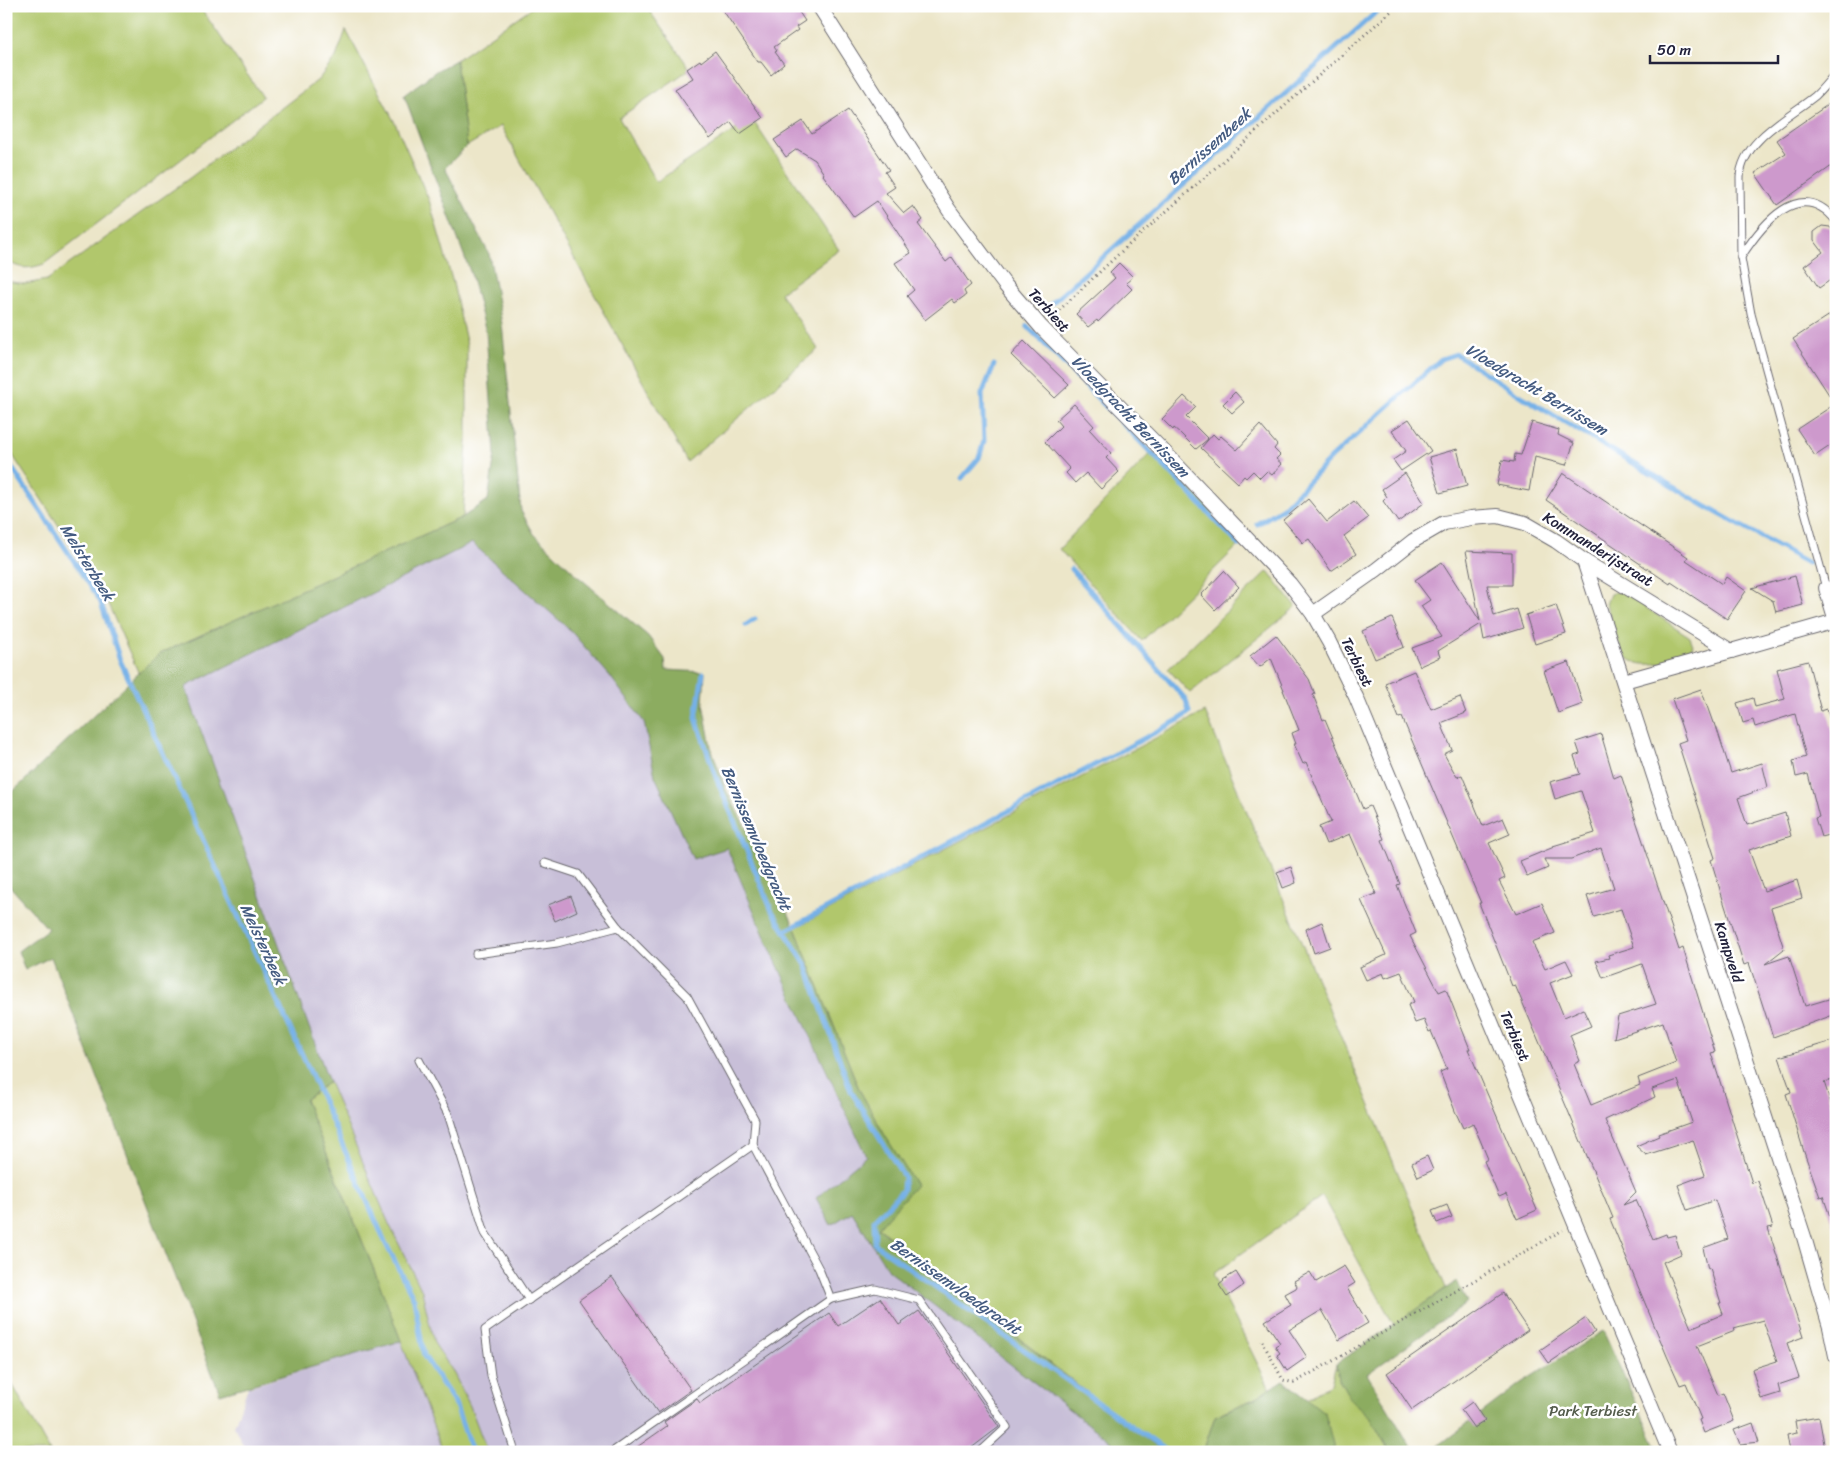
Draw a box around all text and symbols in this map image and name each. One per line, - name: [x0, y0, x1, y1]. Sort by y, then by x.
- scale bar: [1650, 32, 1777, 64]
- text: 50 m: [1657, 37, 1692, 63]
- water label: Bernissembeek: [1160, 99, 1260, 192]
- street label: Terbiest: [1022, 282, 1077, 339]
- water label: Vloedgracht Bernissem: [1460, 335, 1615, 444]
- water label: Vloedgracht Bernissem: [1064, 348, 1198, 486]
- street label: Kommanderijstraat: [1537, 504, 1659, 594]
- water label: Melsterbeek: [52, 518, 124, 608]
- street label: Terbiest: [1334, 633, 1380, 692]
- water label: Bernissemvloedgracht: [713, 761, 801, 917]
- water label: Melsterbeek: [232, 898, 296, 991]
- street label: Kampveld: [1707, 918, 1751, 987]
- street label: Terbiest: [1493, 1007, 1537, 1066]
- water label: Bernissemvloedgracht: [884, 1230, 1029, 1344]
- park label: Park Terbiest: [1549, 1398, 1638, 1424]

